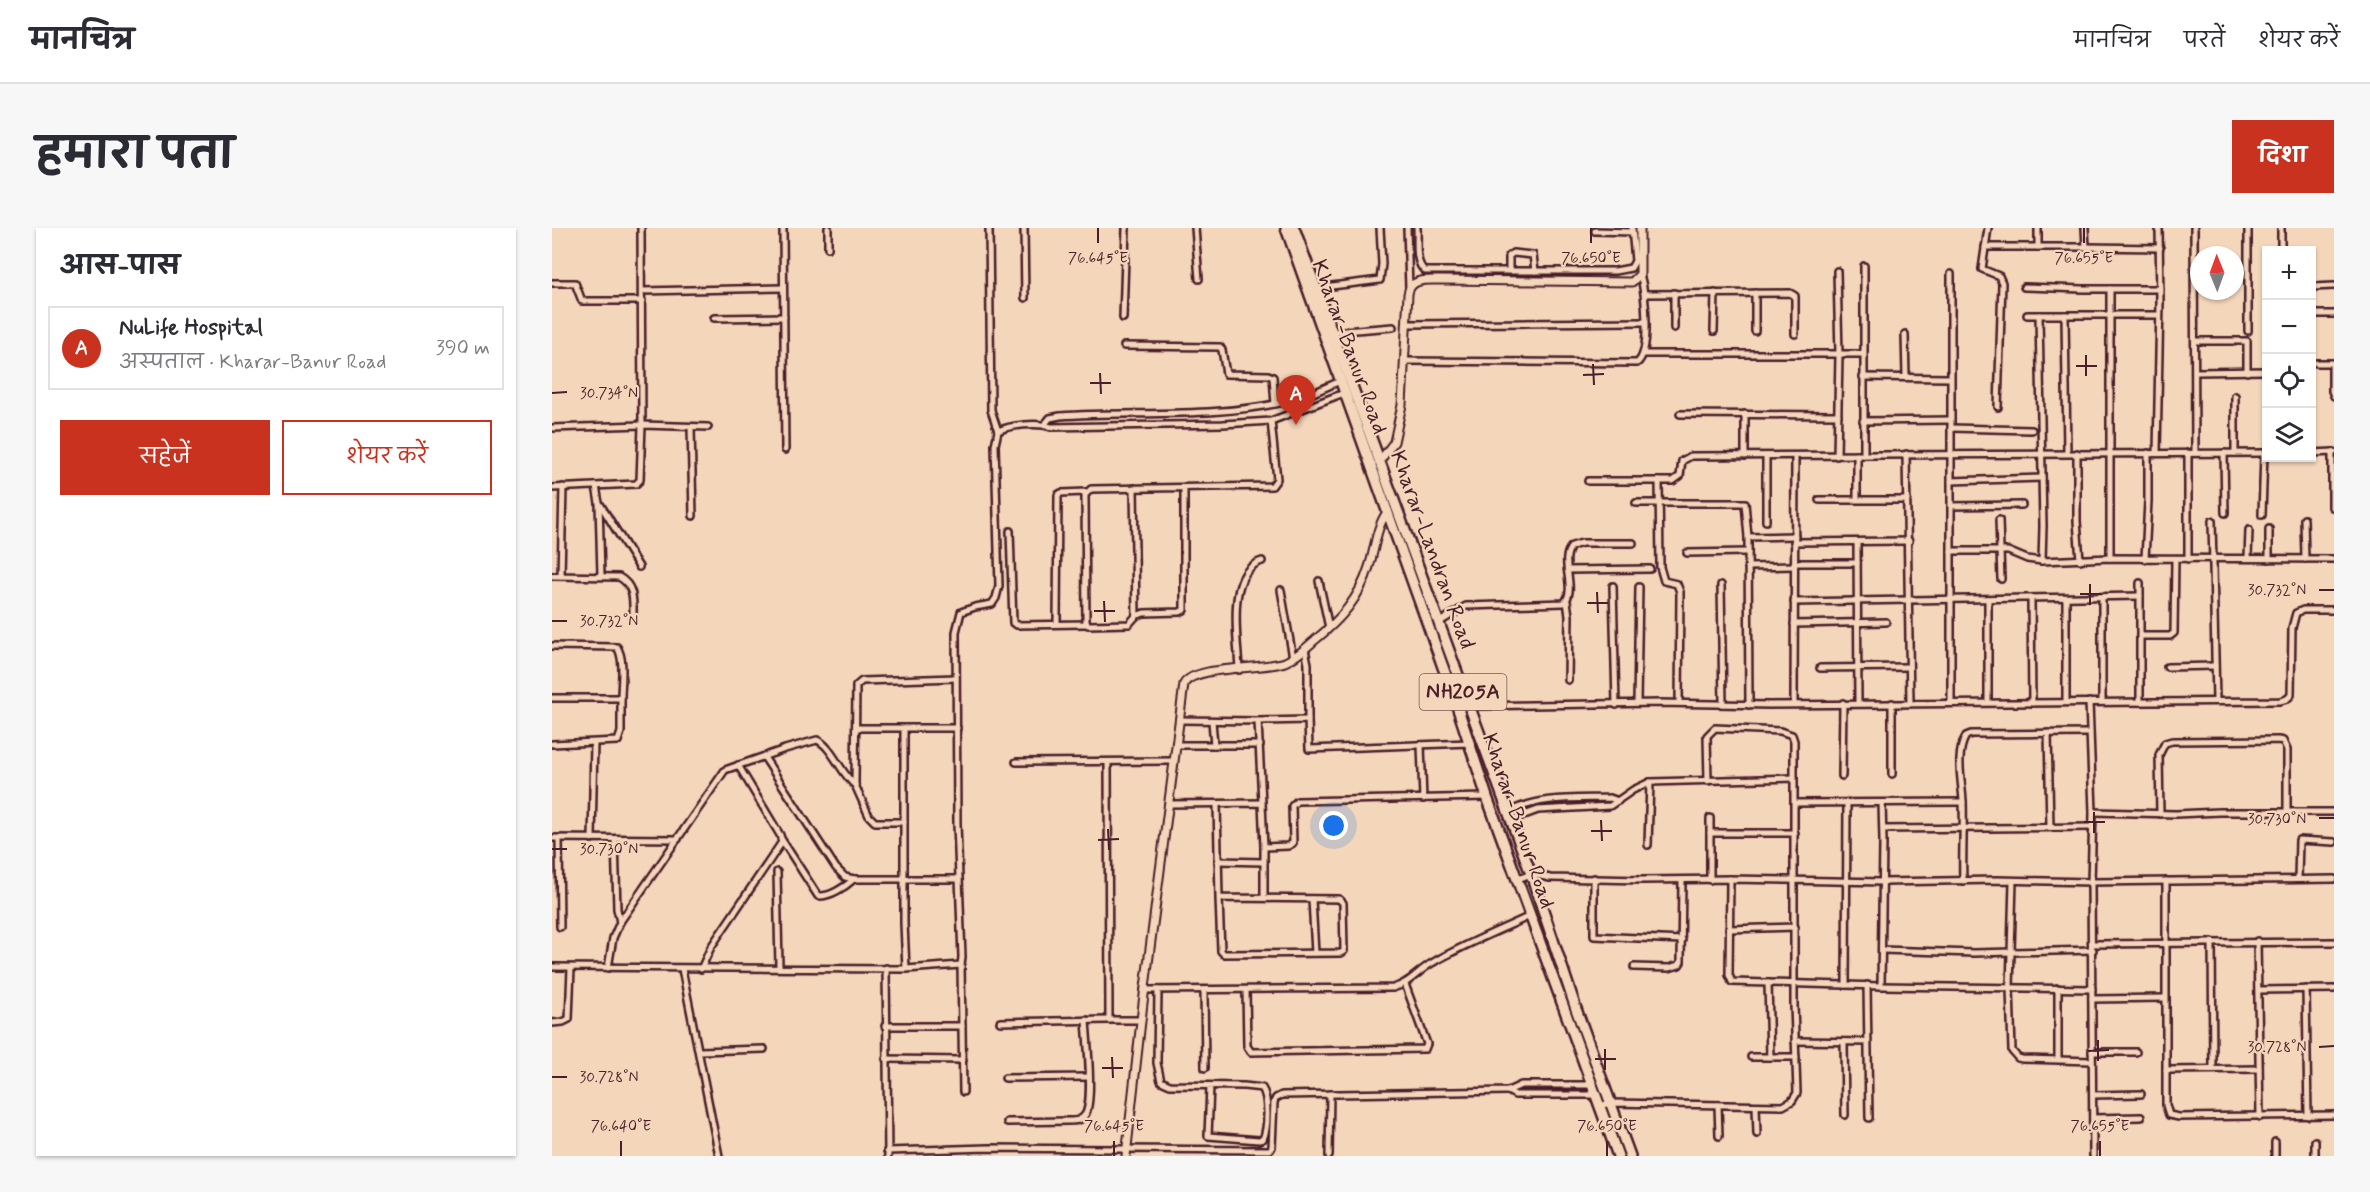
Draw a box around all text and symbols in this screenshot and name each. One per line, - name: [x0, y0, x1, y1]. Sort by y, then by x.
- text: मानचित्र: [30, 23, 134, 60]
- text: मानचित्र: [2074, 27, 2151, 55]
- text: परतें: [2184, 27, 2225, 55]
- text: शेयर करें: [2258, 27, 2340, 55]
- button: दिशा: [2232, 120, 2334, 193]
- text: हमारा पता: [36, 128, 234, 183]
- north arrow: [2190, 246, 2244, 300]
- map controls: [2262, 246, 2316, 462]
- button: +: [2262, 246, 2316, 300]
- text: 76.645°E: [1068, 249, 1128, 269]
- text: 76.650°E: [1561, 249, 1621, 269]
- text: 76.655°E: [2055, 249, 2114, 269]
- text: आस-पास: [60, 250, 180, 284]
- street label: Kharar-Banur Road: [1304, 256, 1394, 438]
- button: −: [2262, 300, 2316, 354]
- text: NuLife Hospital: [119, 314, 263, 342]
- text: A: [75, 335, 88, 362]
- text: 390 m: [436, 335, 490, 362]
- text: अस्पताल · Kharar-Banur Road: [119, 349, 386, 376]
- button: locate: [2262, 354, 2316, 408]
- pin: A: [1276, 376, 1316, 425]
- text: 30.734°N: [580, 384, 638, 404]
- button: layers: [2262, 408, 2316, 462]
- button: सहेजें: [60, 420, 270, 495]
- button: शेयर करें: [282, 420, 492, 495]
- street label: Kharar-Landran Road: [1383, 447, 1481, 653]
- text: 30.732°N: [2248, 581, 2306, 601]
- text: 30.732°N: [580, 612, 638, 632]
- road number: NH205A: [1420, 674, 1506, 710]
- street label: Kharar-Banur Road: [1475, 730, 1561, 912]
- text: 30.730°N: [2248, 810, 2306, 830]
- your location: [1319, 811, 1348, 840]
- text: 30.730°N: [580, 840, 638, 860]
- text: 30.728°N: [2247, 1038, 2307, 1058]
- text: 30.728°N: [579, 1068, 639, 1088]
- text: 76.640°E: [591, 1117, 652, 1137]
- text: 76.645°E: [1084, 1117, 1144, 1137]
- text: 76.650°E: [1577, 1117, 1637, 1137]
- text: 76.655°E: [2071, 1117, 2130, 1137]

